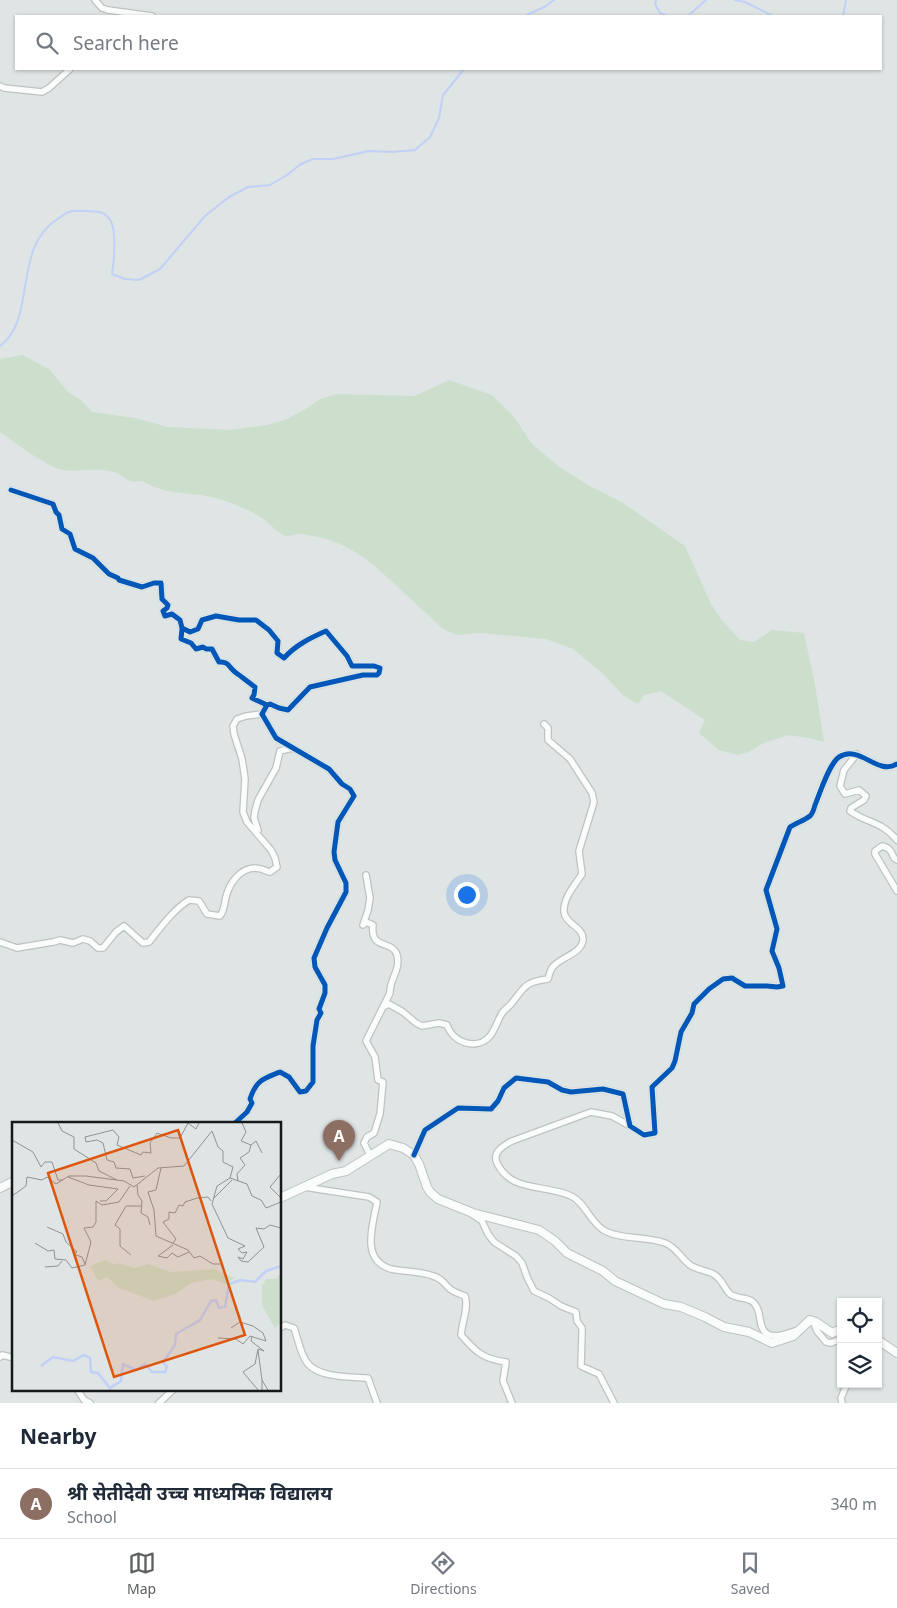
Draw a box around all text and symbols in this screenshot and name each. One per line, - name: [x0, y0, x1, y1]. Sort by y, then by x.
- search box: [15, 15, 882, 70]
- icon: search: [33, 29, 61, 57]
- text: Search here: [73, 30, 179, 56]
- your location: [454, 882, 480, 908]
- pin: A: [323, 1120, 355, 1161]
- inset map: [12, 1122, 281, 1390]
- map controls: [837, 1298, 882, 1388]
- button: locate: [837, 1298, 882, 1343]
- button: layers: [837, 1343, 882, 1388]
- text: Nearby: [20, 1422, 96, 1450]
- text: श्री सेतीदेवी उच्च माध्यमिक विद्यालय: [67, 1480, 332, 1506]
- text: A: [30, 1493, 42, 1515]
- text: 340 m: [830, 1493, 877, 1515]
- text: School: [67, 1506, 117, 1528]
- tab: Map: [127, 1549, 156, 1598]
- tab: Directions: [410, 1549, 477, 1598]
- tab: Saved: [731, 1549, 770, 1598]

